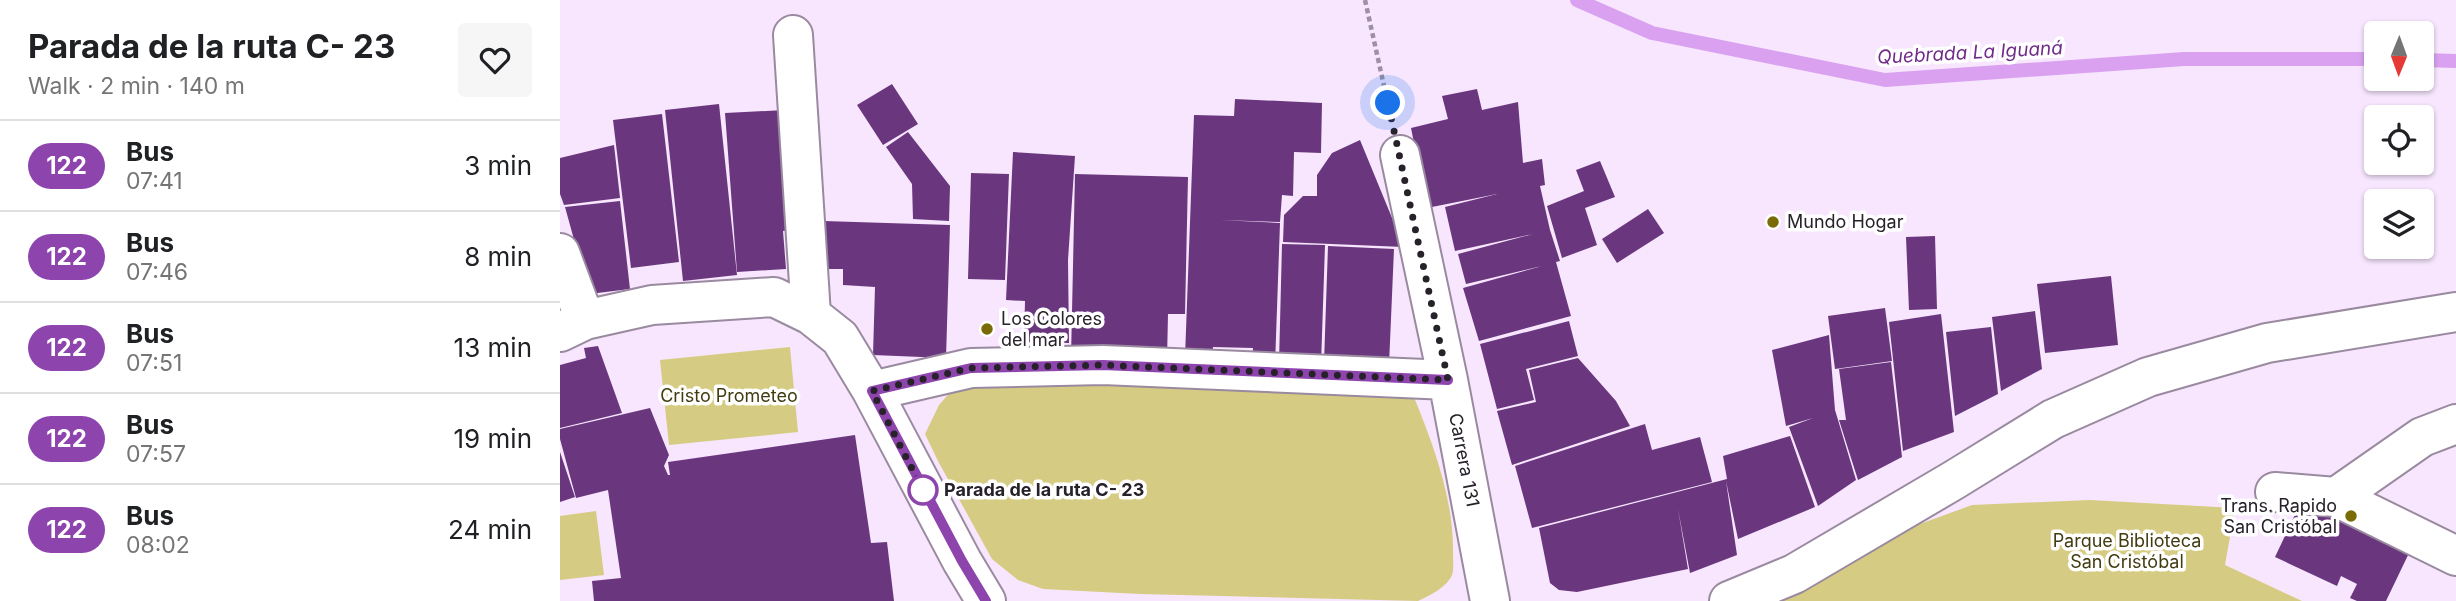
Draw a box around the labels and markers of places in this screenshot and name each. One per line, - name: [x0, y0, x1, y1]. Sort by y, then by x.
- place label: Mundo Hogar: [1787, 211, 1904, 232]
- marker: Mundo Hogar: [1765, 214, 1781, 230]
- place label: Los Colores del mar: [1001, 308, 1102, 350]
- marker: Los Colores del mar: [979, 321, 995, 337]
- marker: Parada de la ruta C- 23: [908, 475, 938, 505]
- place label: Parada de la ruta C- 23: [944, 479, 1144, 500]
- place label: Trans. Rapido San Cristóbal: [2220, 495, 2337, 537]
- marker: Trans. Rapido San Cristóbal: [2343, 508, 2359, 524]

